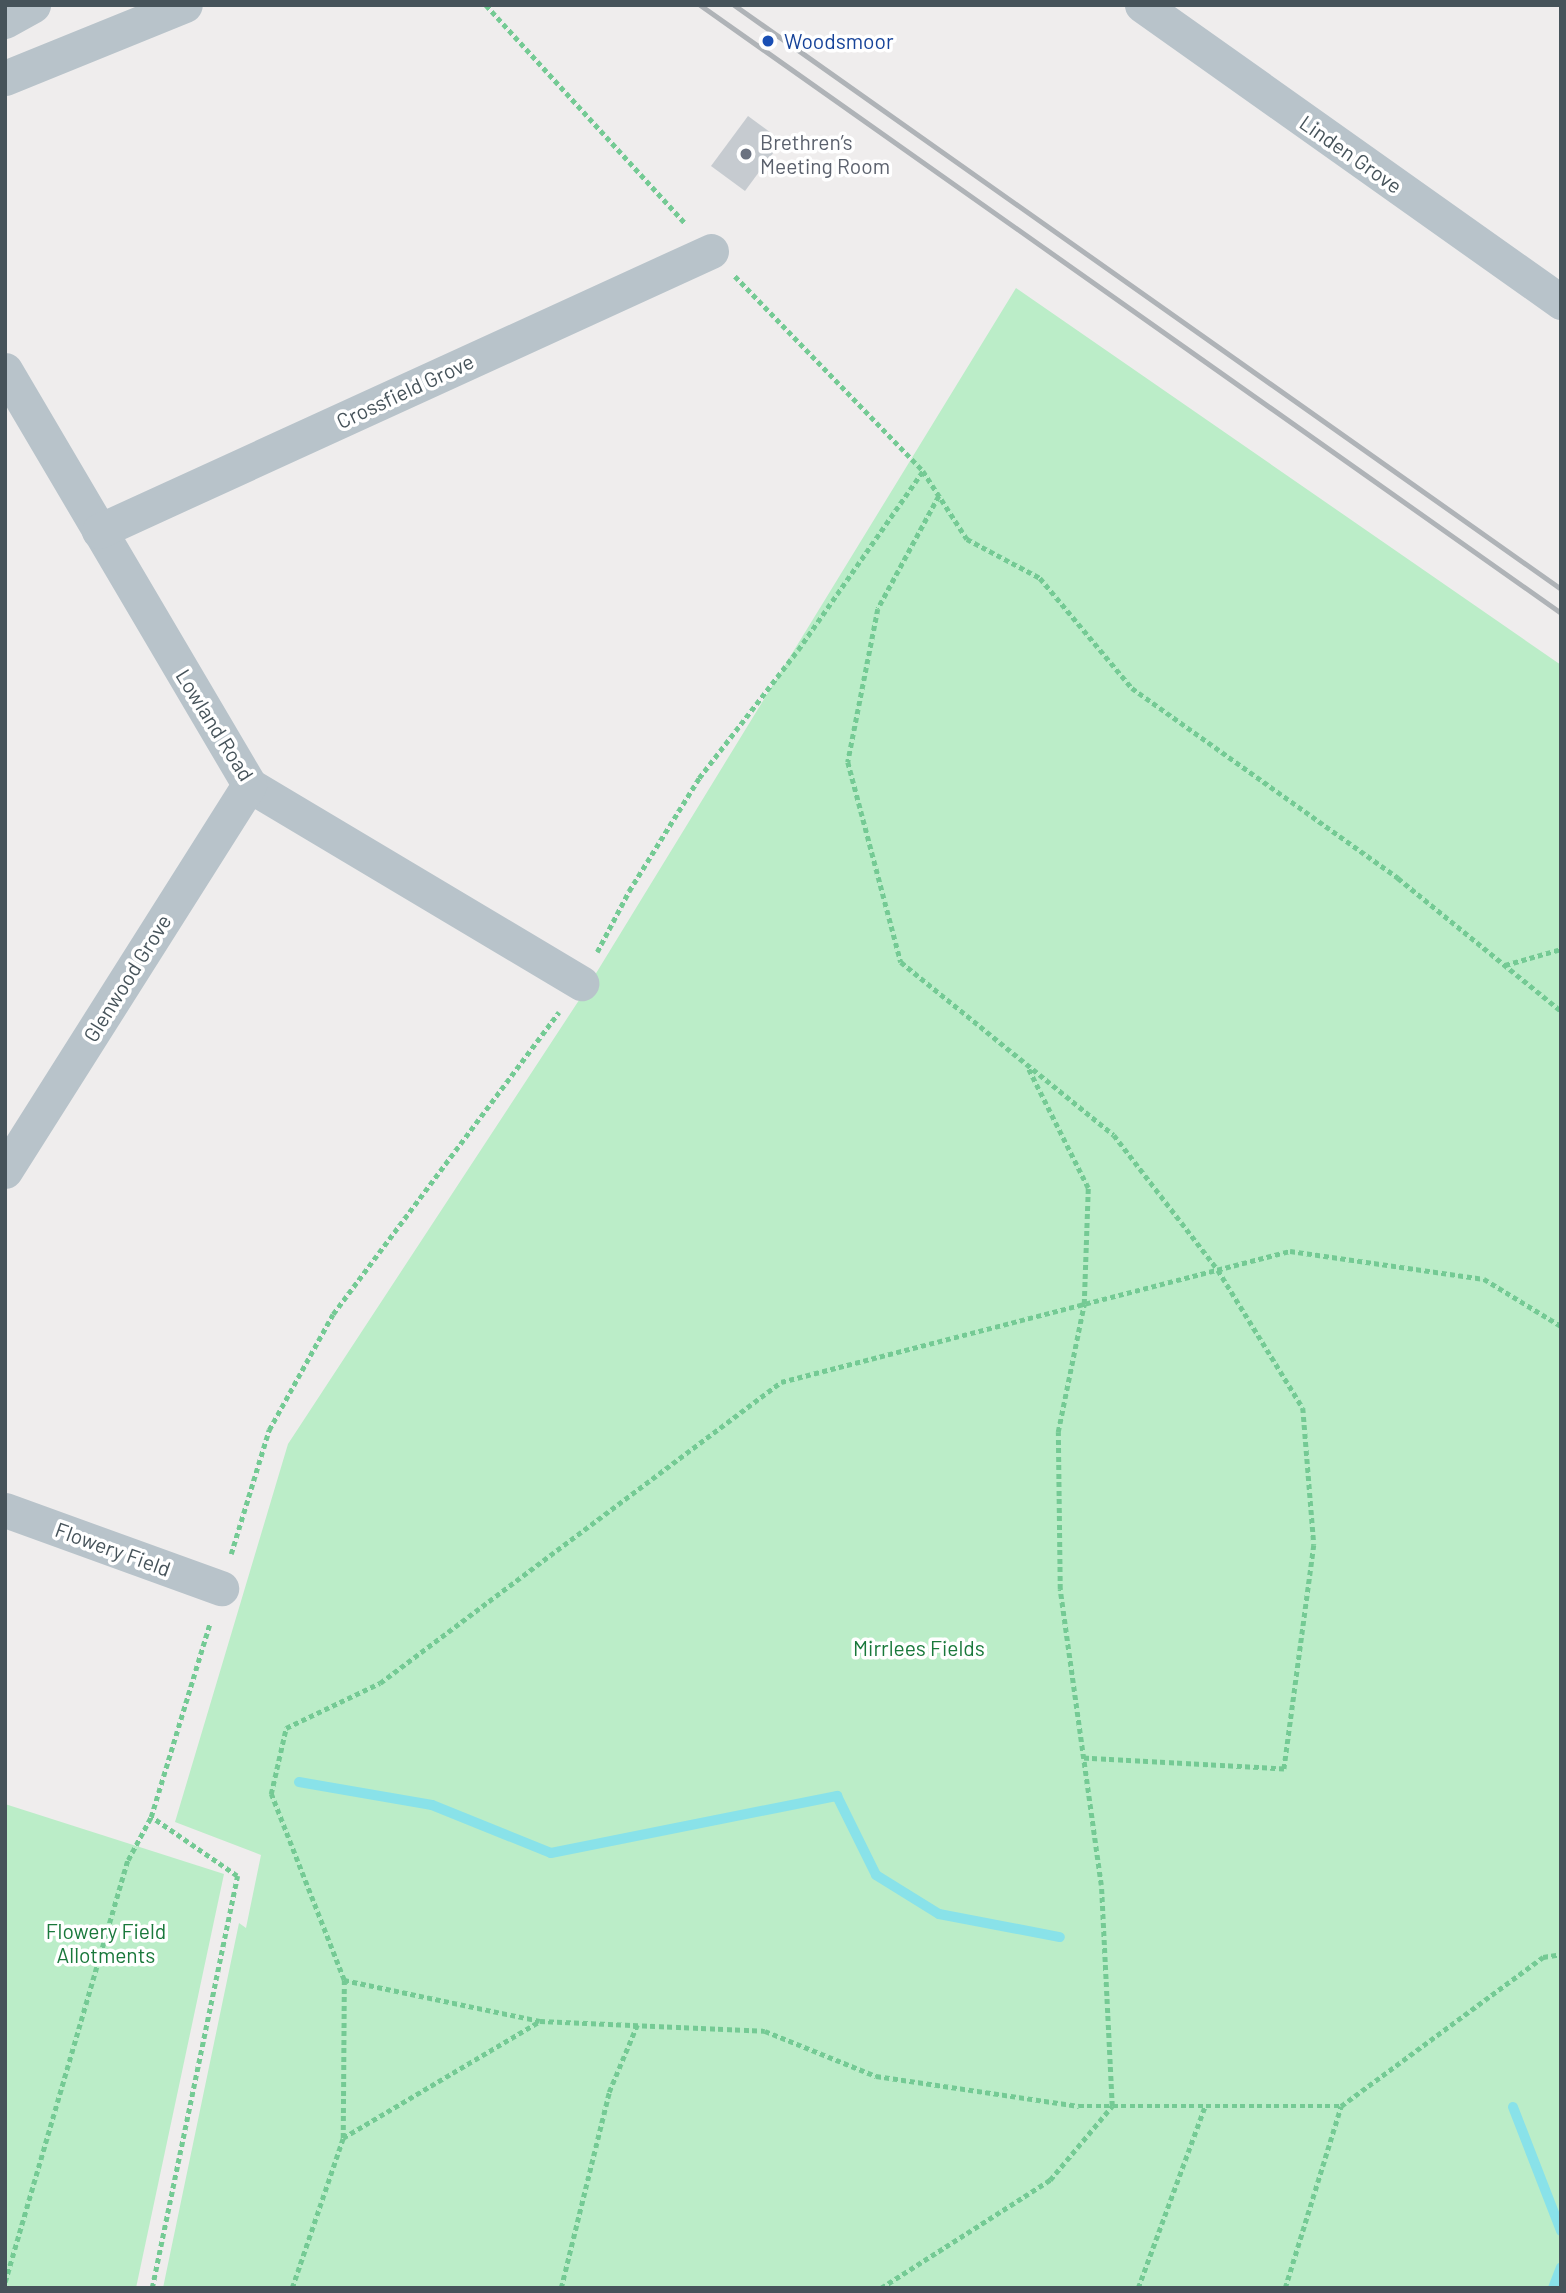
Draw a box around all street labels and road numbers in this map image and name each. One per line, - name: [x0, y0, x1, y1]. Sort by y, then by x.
- street label: Linden Grove: [1295, 110, 1407, 198]
- street label: Crossfield Grove: [332, 348, 478, 434]
- street label: Lowland Road: [171, 664, 259, 786]
- street label: Glenwood Grove: [78, 910, 176, 1046]
- street label: Flowery Field: [52, 1517, 174, 1581]

